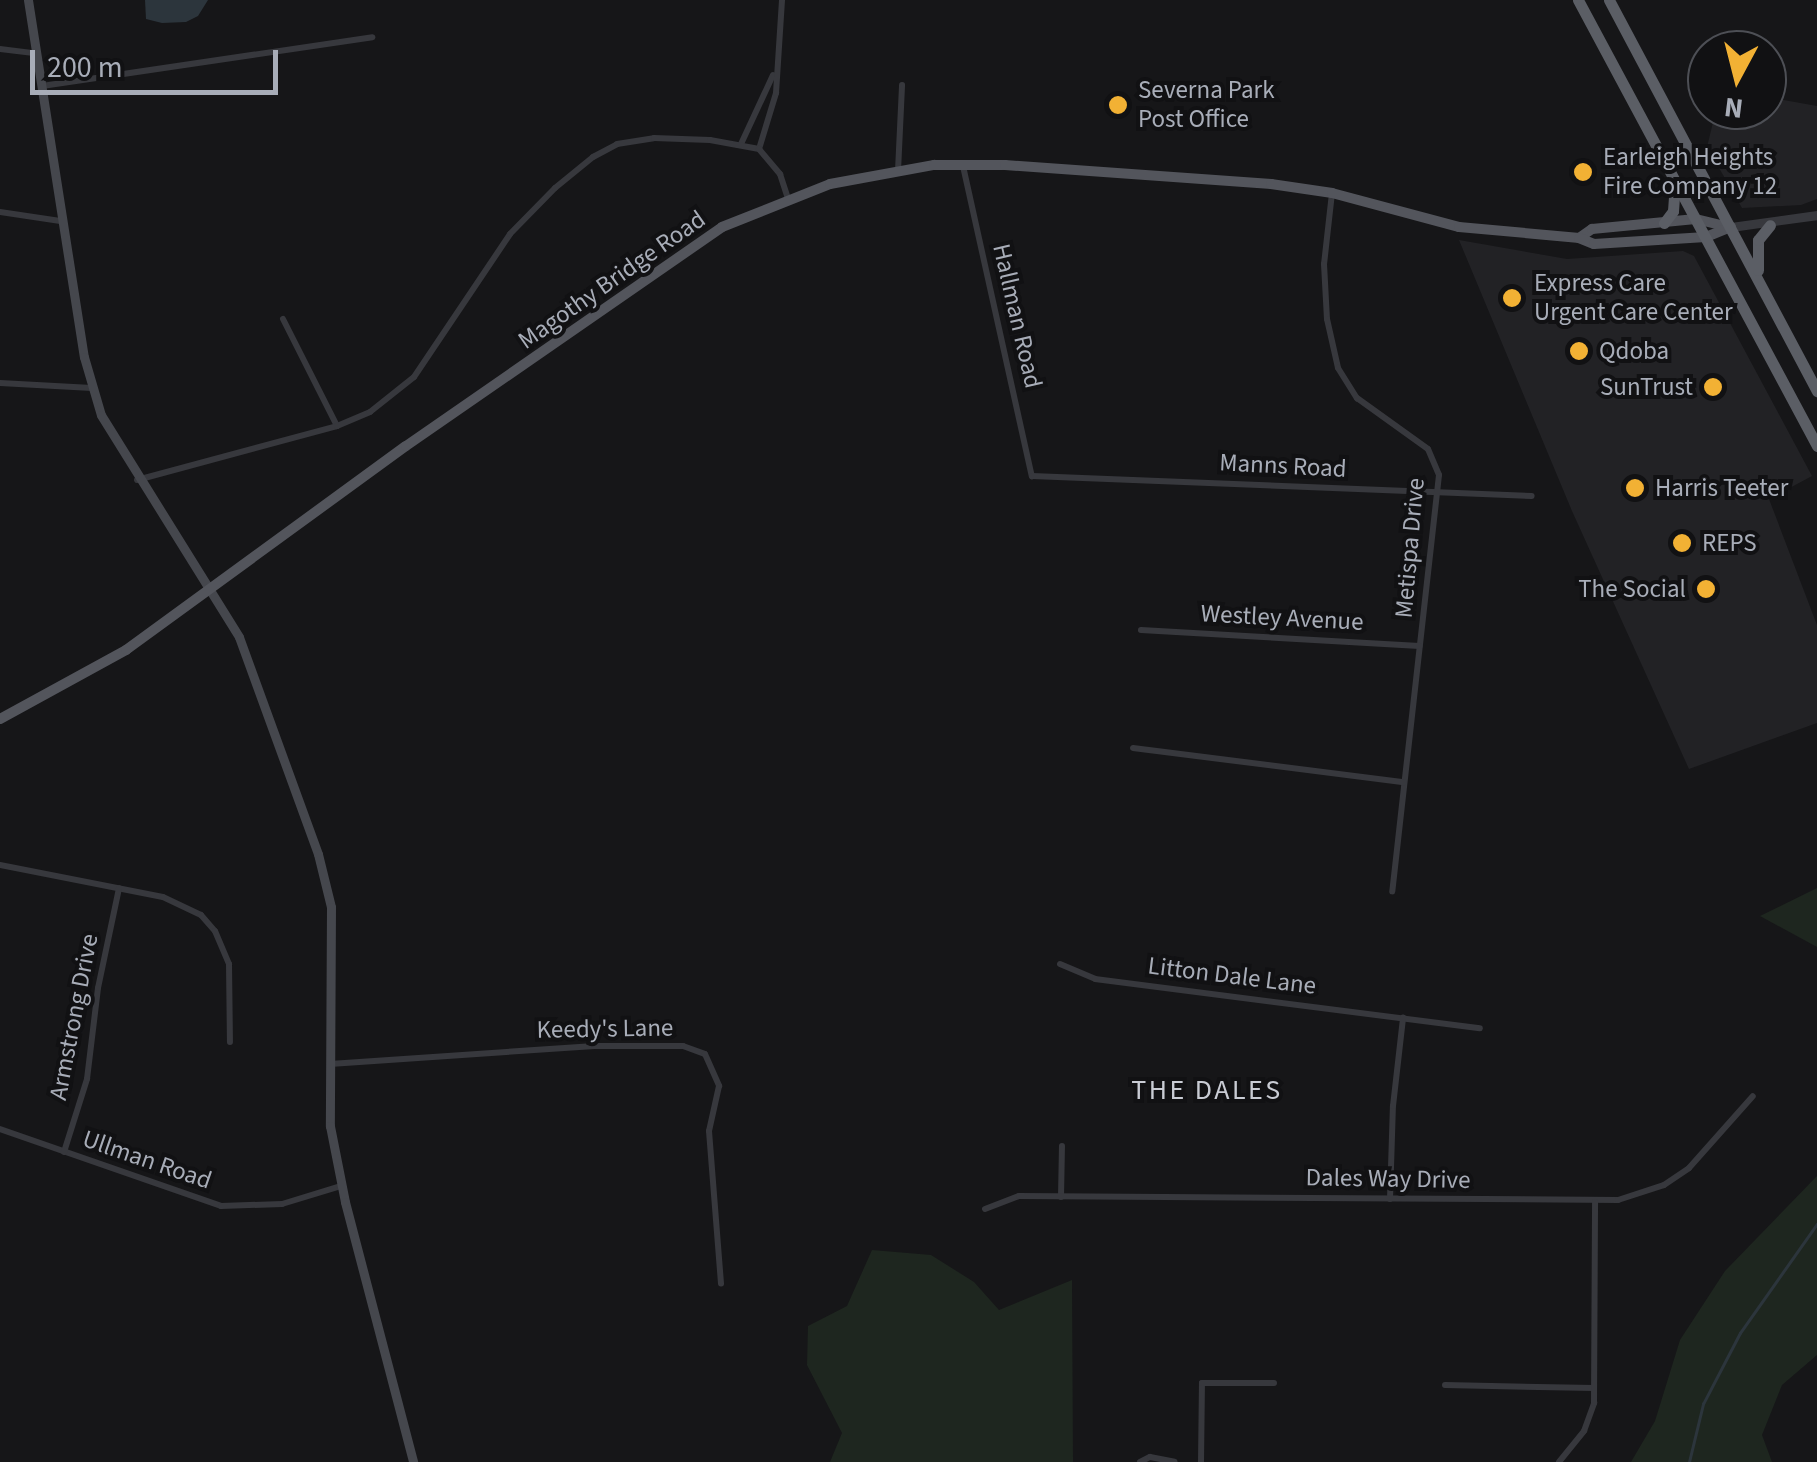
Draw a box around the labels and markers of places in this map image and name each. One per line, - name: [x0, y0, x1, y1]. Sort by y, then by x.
- place label: Severna Park Post Office: [1138, 76, 1275, 135]
- marker: Severna Park Post Office: [1107, 94, 1129, 116]
- place label: Earleigh Heights Fire Company 12: [1603, 143, 1777, 202]
- marker: Earleigh Heights Fire Company 12: [1572, 161, 1594, 183]
- place label: Express Care Urgent Care Center: [1534, 269, 1733, 328]
- marker: Express Care Urgent Care Center: [1499, 285, 1525, 311]
- place label: Qdoba: [1599, 336, 1669, 366]
- marker: Qdoba: [1568, 340, 1590, 362]
- place label: SunTrust: [1600, 372, 1693, 402]
- marker: SunTrust: [1702, 376, 1724, 398]
- place label: Harris Teeter: [1655, 473, 1788, 503]
- marker: Harris Teeter: [1624, 477, 1646, 499]
- place label: REPS: [1702, 528, 1757, 558]
- marker: REPS: [1671, 532, 1693, 554]
- place label: The Social: [1578, 574, 1686, 604]
- marker: The Social: [1695, 578, 1717, 600]

